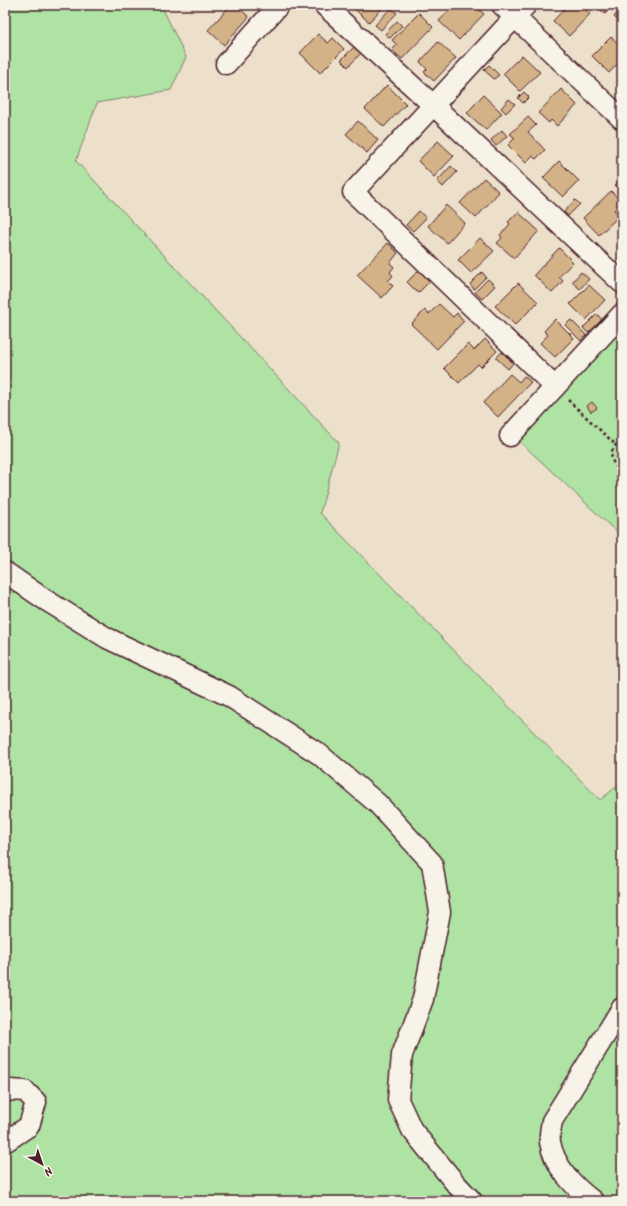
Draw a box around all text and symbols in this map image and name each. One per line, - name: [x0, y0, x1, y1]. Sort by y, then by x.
- north arrow: [22, 1144, 62, 1184]
- text: N: [39, 1162, 56, 1180]

